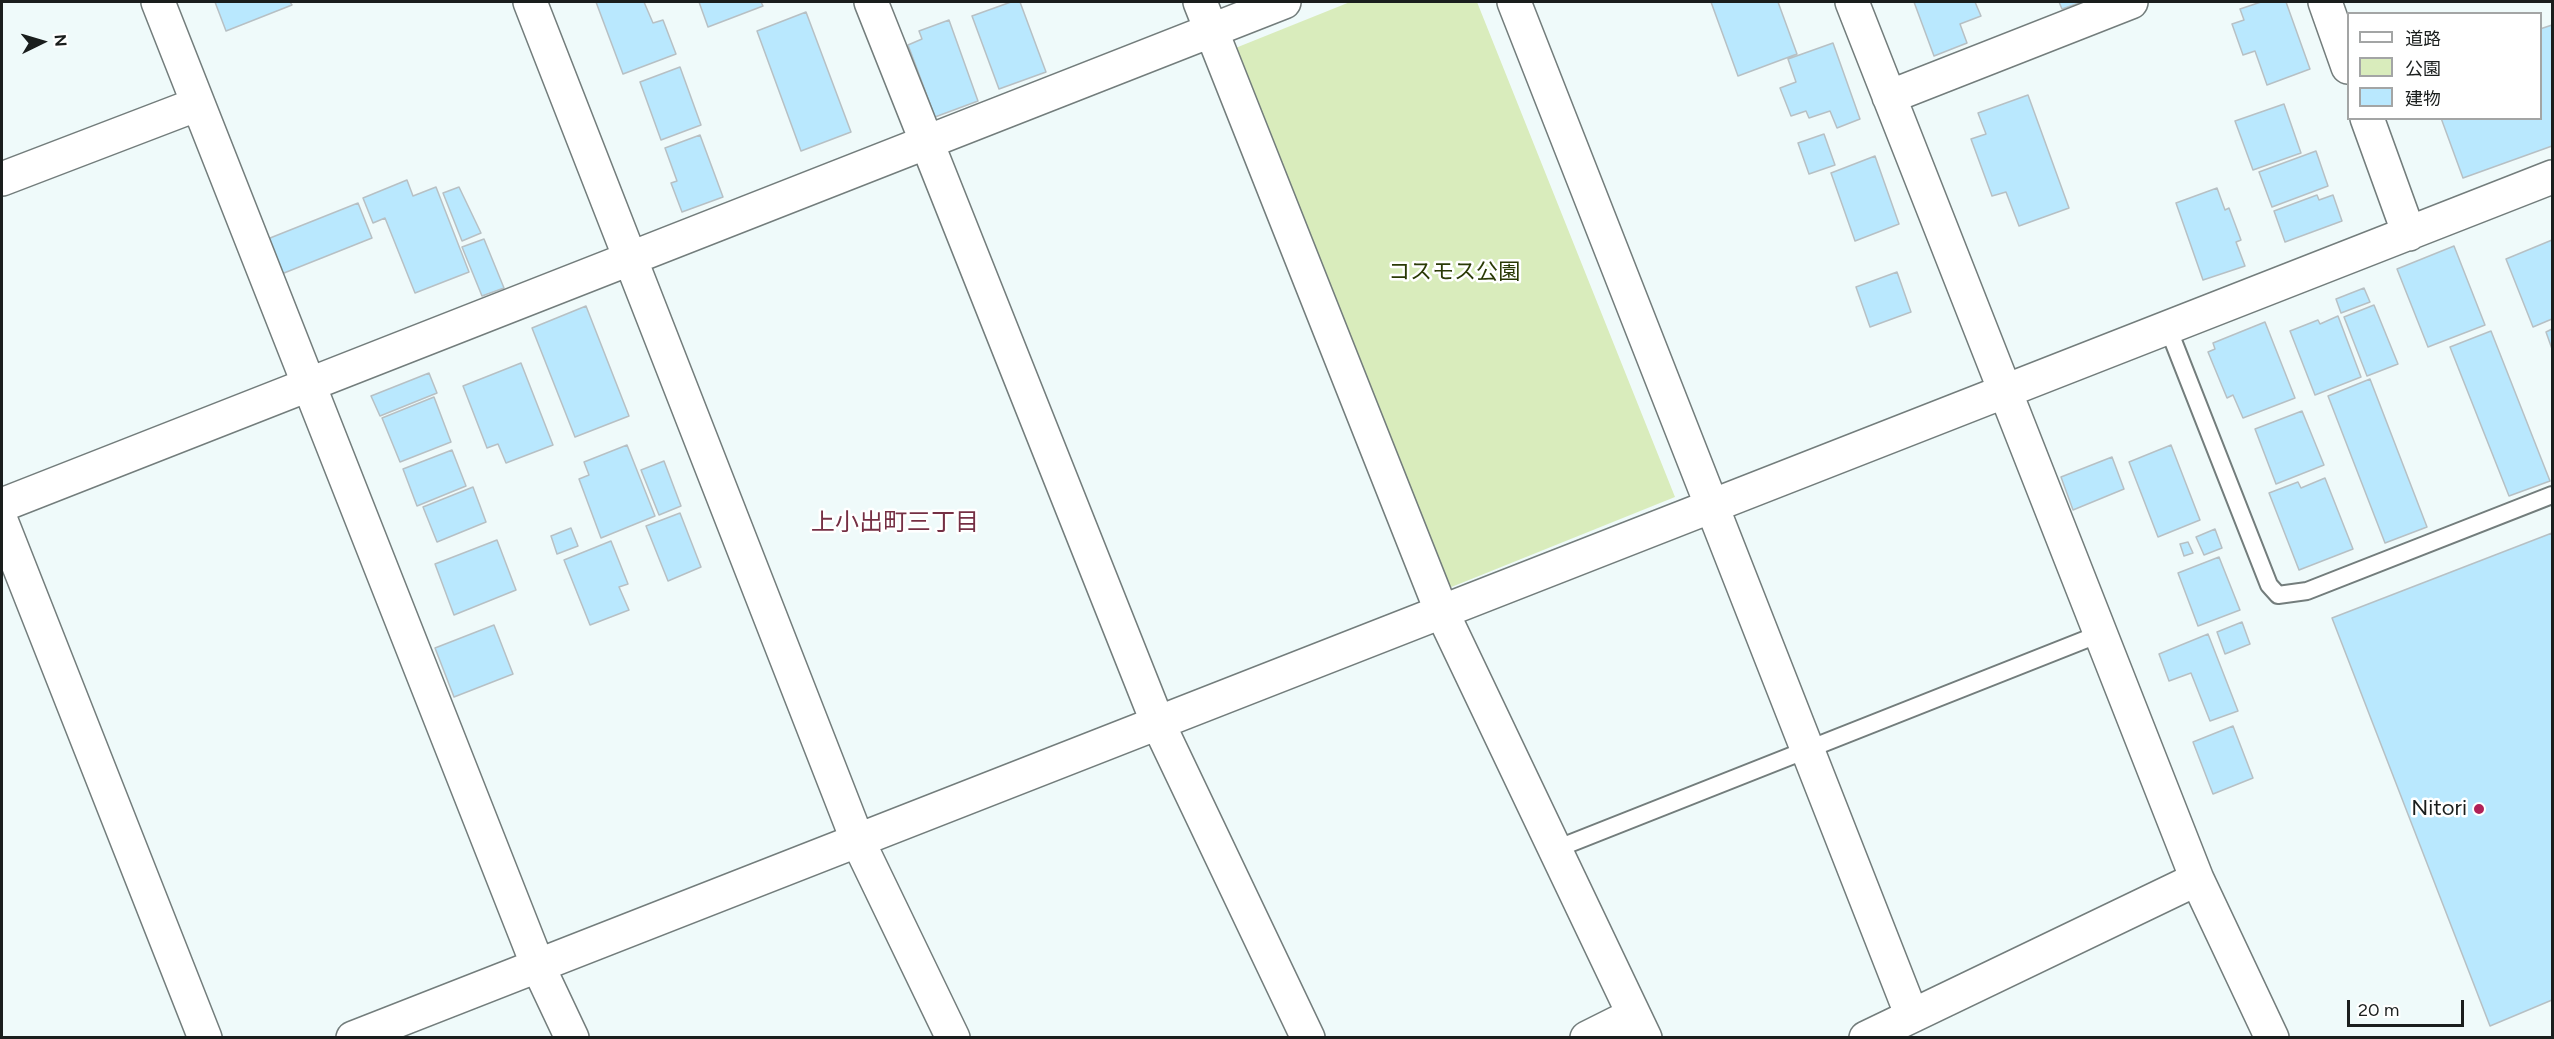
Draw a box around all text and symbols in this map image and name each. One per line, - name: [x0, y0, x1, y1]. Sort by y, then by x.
- north arrow: [12, 12, 72, 72]
- legend: [2347, 12, 2542, 120]
- text: 道路: [2405, 28, 2441, 50]
- text: N: [50, 33, 70, 47]
- text: 公園: [2405, 58, 2441, 80]
- text: 建物: [2405, 88, 2441, 110]
- park label: コスモス公園: [1388, 260, 1520, 286]
- district label: 上小出町三丁目: [811, 509, 979, 537]
- place label: Nitori: [2411, 796, 2467, 822]
- marker: Nitori: [2472, 802, 2486, 816]
- scale bar: [2350, 988, 2467, 1026]
- text: 20 m: [2358, 999, 2399, 1021]

